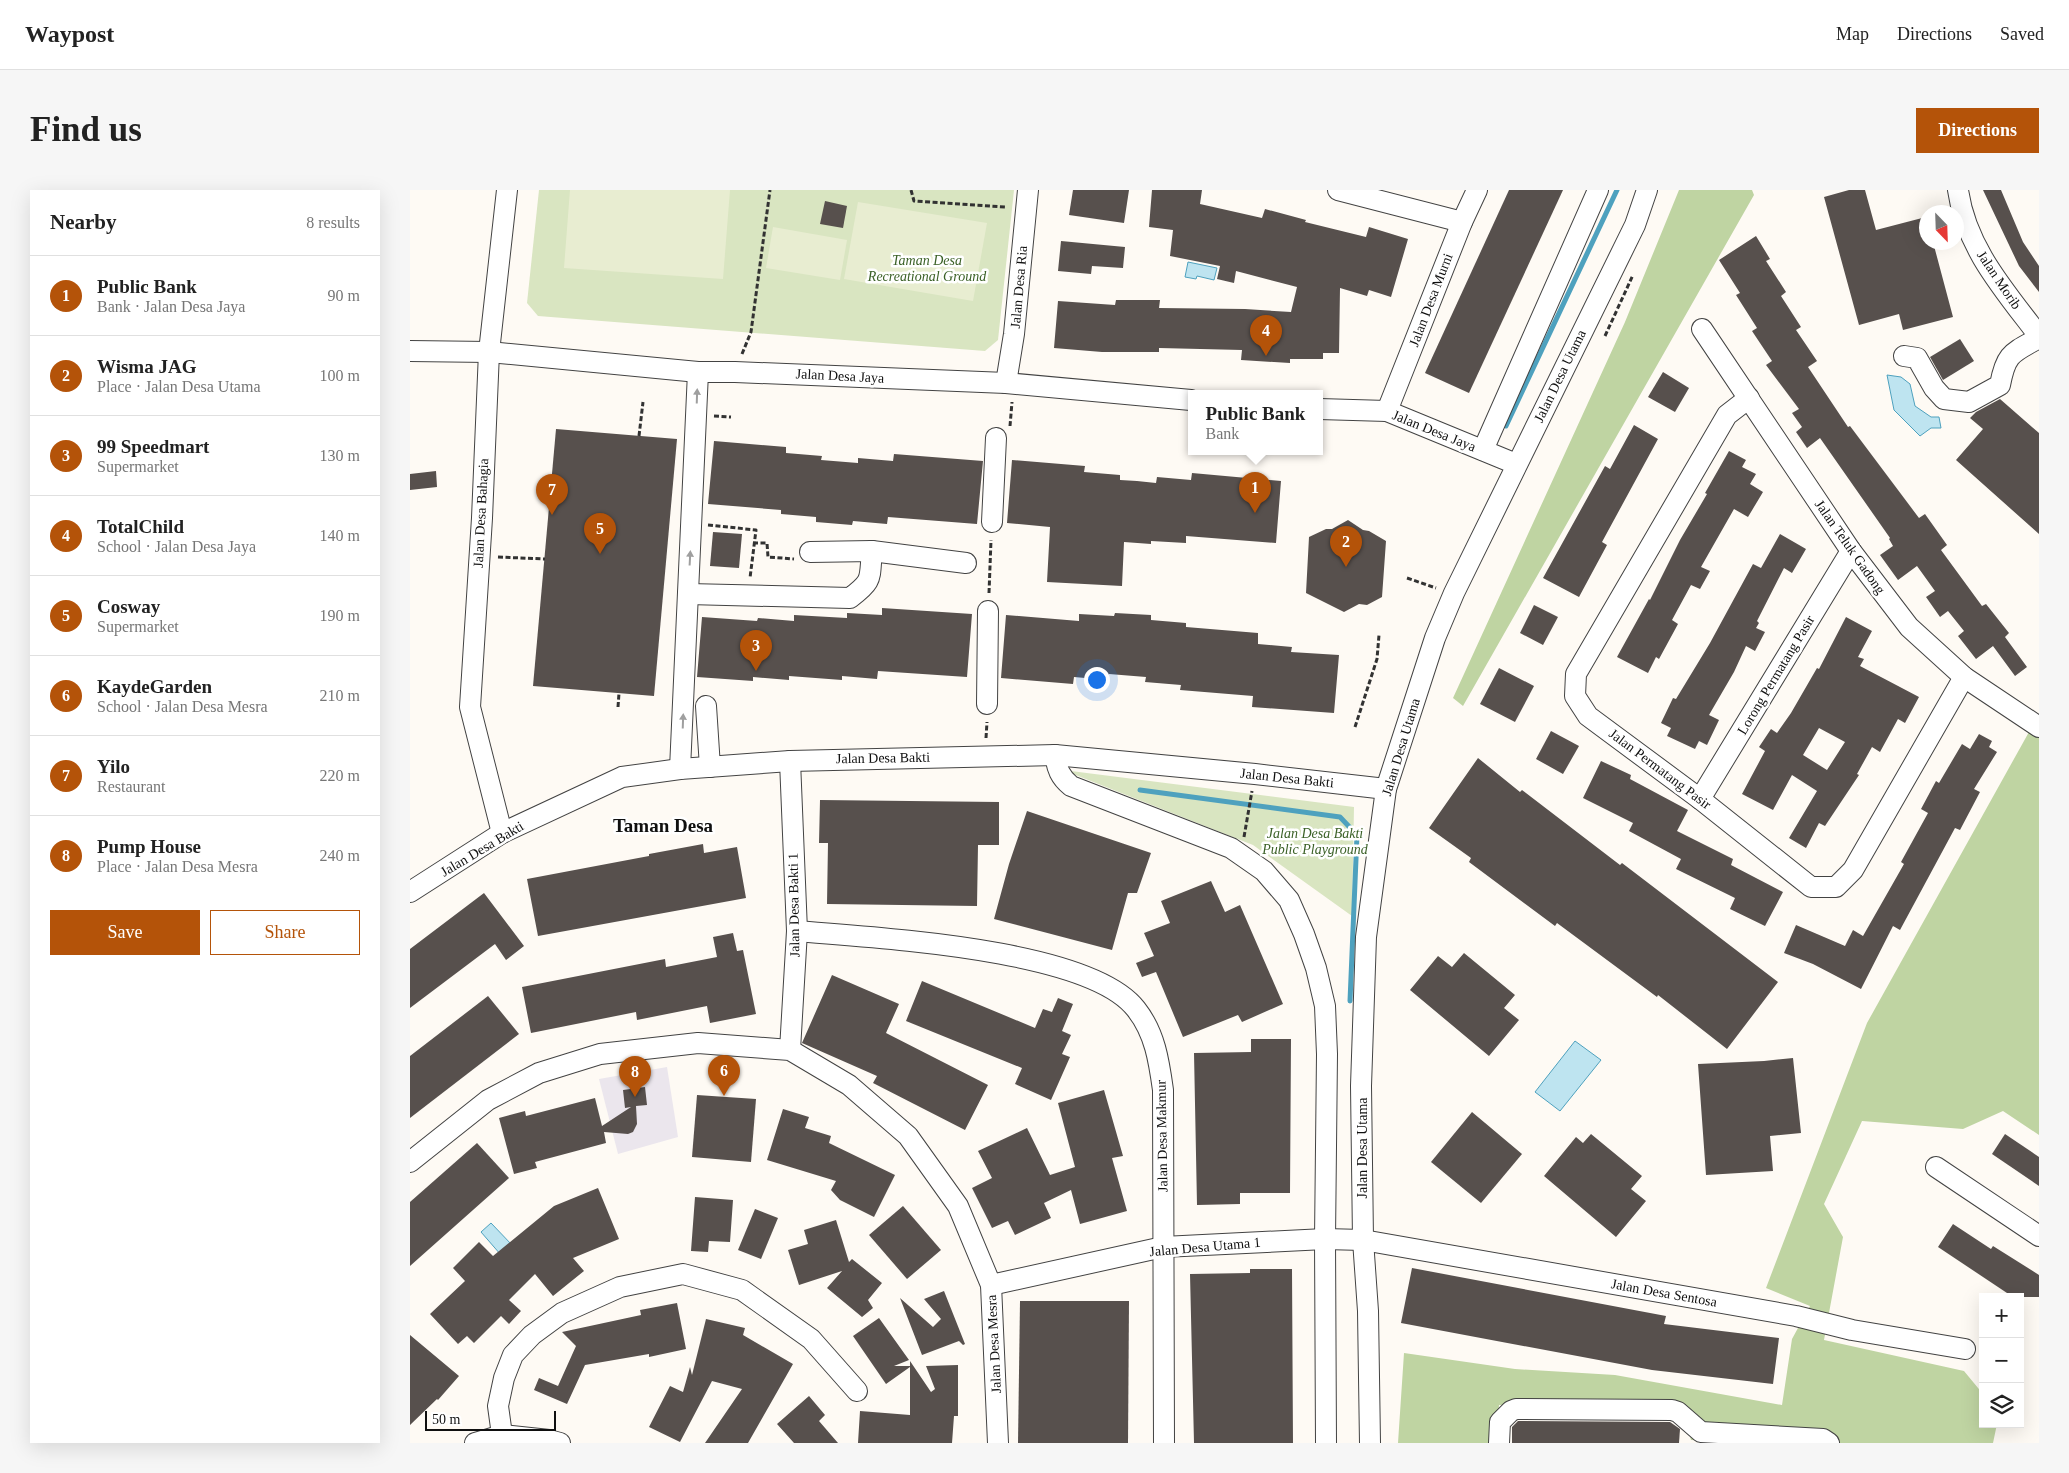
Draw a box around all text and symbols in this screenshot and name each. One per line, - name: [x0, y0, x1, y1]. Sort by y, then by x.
- text: Waypost: [25, 21, 114, 47]
- text: Map: [1836, 24, 1869, 44]
- text: Directions: [1897, 24, 1972, 44]
- text: Saved: [2000, 24, 2044, 44]
- button: Directions: [1916, 108, 2039, 153]
- text: Find us: [30, 110, 142, 149]
- north arrow: [1919, 205, 1964, 250]
- text: Nearby: [50, 210, 117, 234]
- text: 8 results: [306, 214, 360, 231]
- street label: Jalan Desa Ria: [1008, 244, 1030, 329]
- street label: Jalan Morib: [1974, 248, 2024, 312]
- street label: Jalan Desa Murni: [1406, 251, 1456, 349]
- park label: Taman Desa Recreational Ground: [867, 253, 987, 284]
- text: Public Bank: [97, 276, 197, 297]
- text: 1: [62, 287, 70, 304]
- text: 90 m: [328, 287, 360, 304]
- text: Bank · Jalan Desa Jaya: [97, 298, 245, 315]
- pin: 4: [1250, 315, 1282, 356]
- street label: Jalan Desa Utama: [1531, 327, 1589, 425]
- text: Wisma JAG: [97, 356, 196, 377]
- street label: Jalan Desa Jaya: [795, 366, 885, 386]
- text: 2: [62, 367, 70, 384]
- text: 100 m: [320, 367, 360, 384]
- text: Place · Jalan Desa Utama: [97, 378, 260, 395]
- one-way arrow: [693, 388, 701, 404]
- popup: [1188, 390, 1323, 455]
- text: Public Bank: [1206, 403, 1305, 424]
- street label: Jalan Desa Jaya: [1390, 407, 1479, 455]
- text: Bank: [1206, 425, 1239, 442]
- text: 99 Speedmart: [97, 436, 209, 457]
- text: 3: [62, 447, 70, 464]
- text: 130 m: [320, 447, 360, 464]
- street label: Jalan Desa Bahagia: [471, 457, 491, 568]
- text: Supermarket: [97, 458, 179, 475]
- pin: 1: [1239, 472, 1271, 513]
- pin: 7: [536, 474, 568, 515]
- street label: Jalan Teluk Gadong: [1812, 497, 1888, 597]
- pin: 5: [584, 513, 616, 554]
- text: TotalChild: [97, 516, 184, 537]
- pin: 2: [1330, 526, 1362, 567]
- text: 4: [62, 527, 70, 544]
- text: 140 m: [320, 527, 360, 544]
- text: School · Jalan Desa Jaya: [97, 538, 256, 555]
- one-way arrow: [686, 550, 694, 566]
- text: Cosway: [97, 596, 160, 617]
- text: 5: [62, 607, 70, 624]
- text: 190 m: [320, 607, 360, 624]
- street label: Lorong Permatang Pasir: [1735, 613, 1818, 737]
- text: Supermarket: [97, 618, 179, 635]
- pin: 3: [740, 630, 772, 671]
- your location: [1084, 667, 1110, 693]
- text: KaydeGarden: [97, 676, 212, 697]
- text: 6: [62, 687, 70, 704]
- text: 210 m: [320, 687, 360, 704]
- street label: Jalan Desa Utama: [1379, 696, 1423, 798]
- text: School · Jalan Desa Mesra: [97, 698, 268, 715]
- one-way arrow: [679, 712, 687, 728]
- street label: Jalan Permatang Pasir: [1606, 726, 1714, 812]
- street label: Jalan Desa Bakti: [836, 750, 930, 766]
- text: Yilo: [97, 756, 130, 777]
- street label: Jalan Desa Bakti: [1239, 766, 1335, 790]
- text: 7: [62, 767, 70, 784]
- text: 220 m: [320, 767, 360, 784]
- text: Restaurant: [97, 778, 165, 795]
- district label: Taman Desa: [613, 815, 714, 836]
- street label: Jalan Desa Bakti: [438, 818, 526, 880]
- park label: Jalan Desa Bakti Public Playground: [1261, 826, 1369, 857]
- text: Pump House: [97, 836, 201, 857]
- text: 8: [62, 847, 70, 864]
- text: 240 m: [320, 847, 360, 864]
- street label: Jalan Desa Bakti 1: [786, 853, 802, 957]
- text: Place · Jalan Desa Mesra: [97, 858, 258, 875]
- button: Save: [50, 910, 200, 955]
- button: Share: [210, 910, 360, 955]
- pin: 6: [708, 1055, 740, 1096]
- pin: 8: [619, 1056, 651, 1097]
- street label: Jalan Desa Makmur: [1154, 1080, 1170, 1192]
- street label: Jalan Desa Utama: [1355, 1097, 1370, 1199]
- street label: Jalan Desa Utama 1: [1149, 1235, 1261, 1259]
- street label: Jalan Desa Sentosa: [1610, 1276, 1719, 1310]
- map controls: [1979, 1293, 2024, 1428]
- button: +: [1979, 1293, 2024, 1338]
- street label: Jalan Desa Mesra: [984, 1294, 1004, 1394]
- button: −: [1979, 1338, 2024, 1383]
- button: layers: [1979, 1383, 2024, 1428]
- scale bar: [425, 1408, 556, 1431]
- text: 50 m: [432, 1412, 460, 1427]

